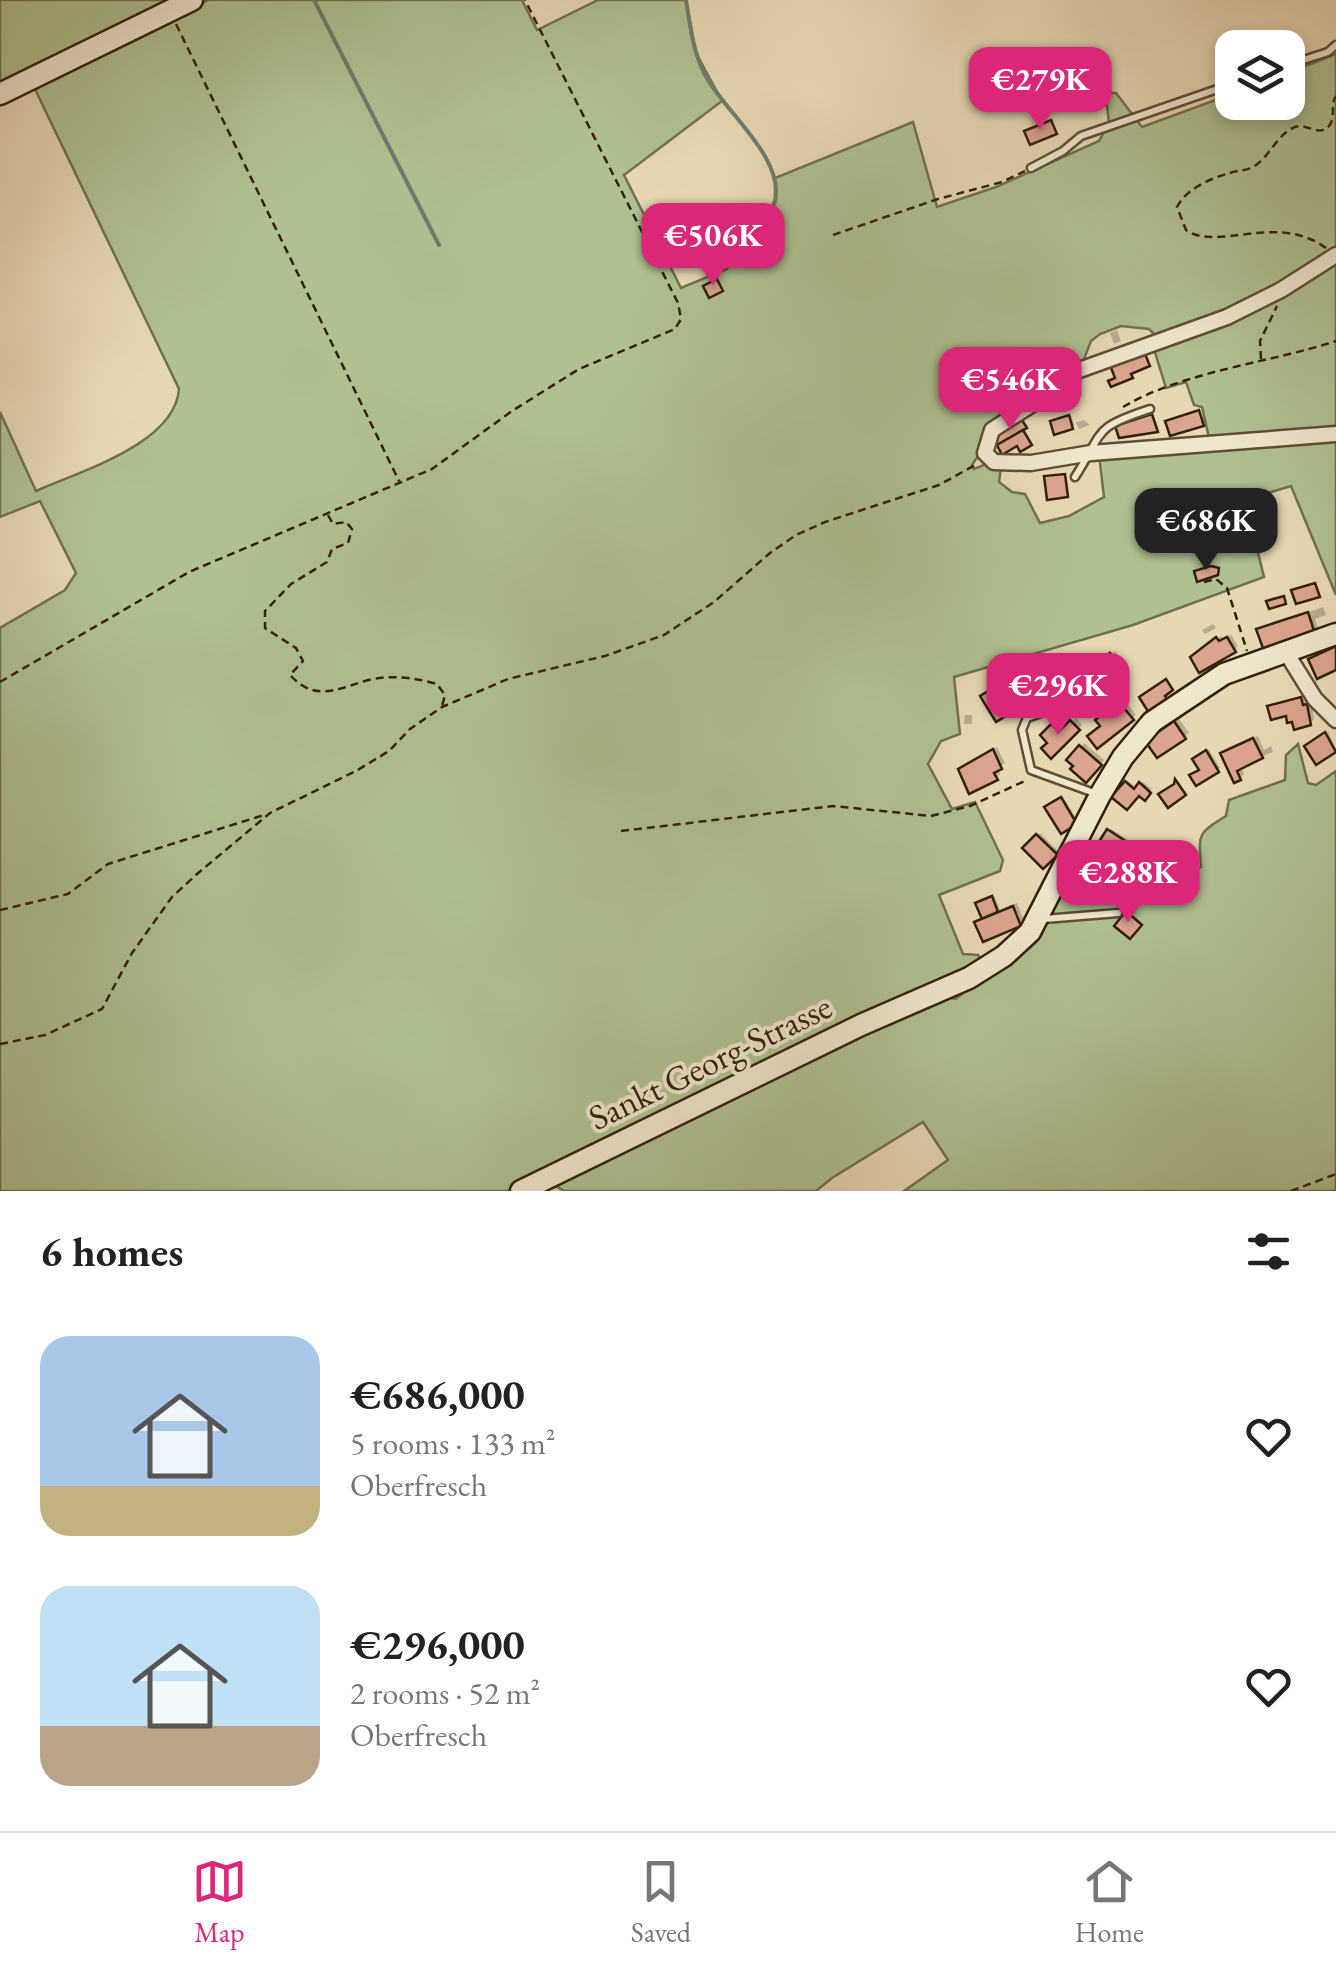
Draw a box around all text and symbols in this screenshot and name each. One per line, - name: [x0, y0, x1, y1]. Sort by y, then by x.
- map controls: [1215, 30, 1305, 120]
- button: layers: [1215, 30, 1305, 120]
- pin: €279K: [970, 47, 1110, 132]
- text: €279K: [991, 58, 1089, 100]
- pin: €506K: [643, 203, 783, 288]
- text: €506K: [664, 214, 762, 256]
- pin: €546K: [940, 347, 1080, 432]
- text: €546K: [961, 358, 1059, 400]
- pin: €686K: [1136, 488, 1276, 573]
- text: €686K: [1157, 499, 1255, 541]
- pin: €296K: [988, 653, 1128, 738]
- text: €296K: [1009, 664, 1107, 706]
- pin: €288K: [1058, 840, 1198, 925]
- text: €288K: [1079, 851, 1177, 893]
- street label: Sankt Georg-Strasse: [581, 983, 839, 1140]
- text: 6 homes: [40, 1224, 183, 1279]
- icon: filters: [1241, 1224, 1296, 1279]
- text: €686,000: [350, 1367, 525, 1422]
- icon: home: [120, 1376, 240, 1496]
- icon: heart: [1241, 1409, 1296, 1464]
- text: 5 rooms · 133 m²: [350, 1422, 556, 1464]
- text: Oberfresch: [350, 1464, 487, 1506]
- text: €296,000: [350, 1617, 525, 1672]
- icon: home: [120, 1626, 240, 1746]
- icon: heart: [1241, 1659, 1296, 1714]
- text: 2 rooms · 52 m²: [350, 1672, 540, 1714]
- text: Oberfresch: [350, 1714, 487, 1756]
- tab: Map: [192, 1854, 247, 1950]
- tab: Saved: [631, 1854, 691, 1950]
- tab: Home: [1075, 1854, 1144, 1950]

